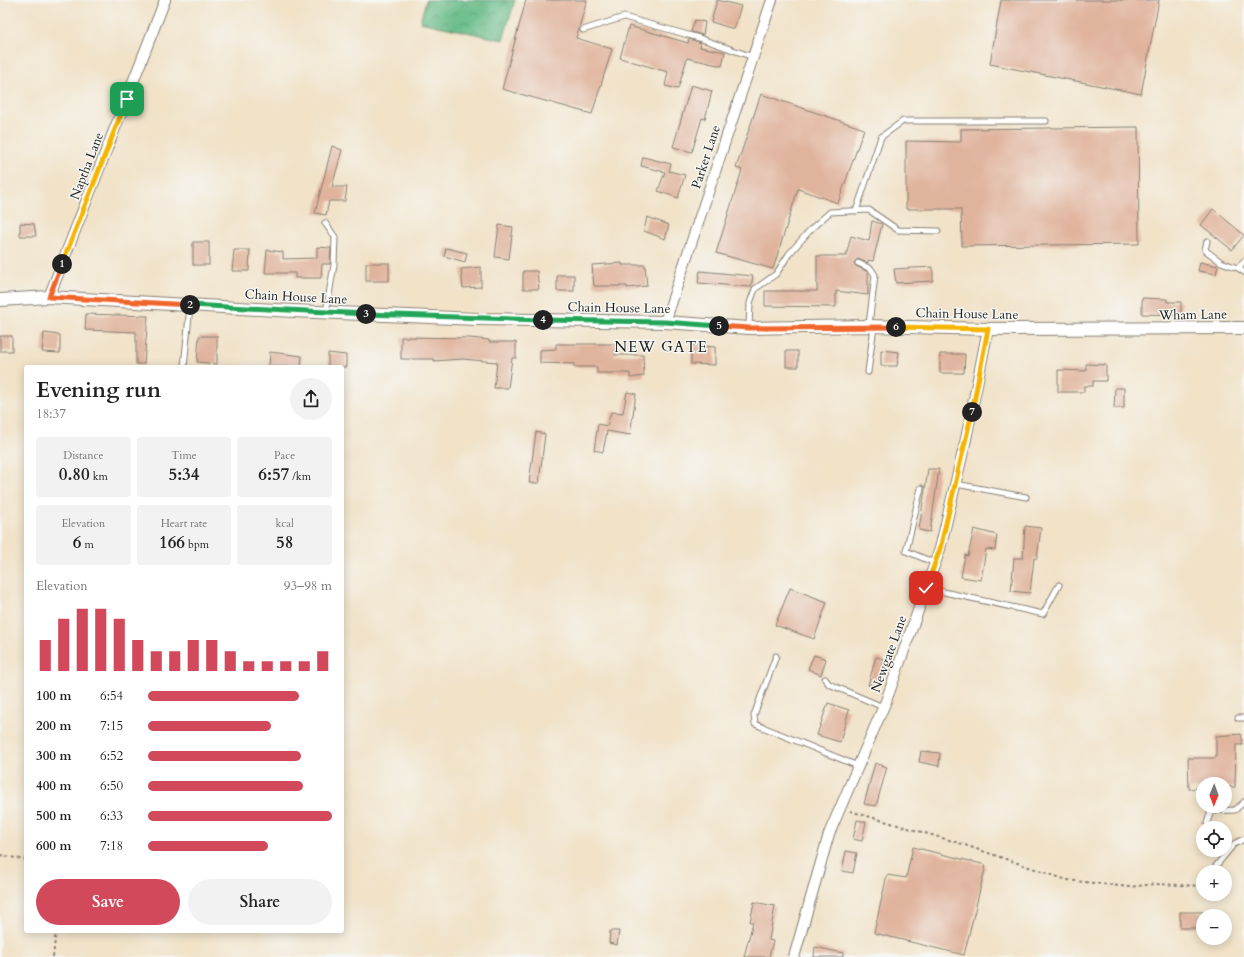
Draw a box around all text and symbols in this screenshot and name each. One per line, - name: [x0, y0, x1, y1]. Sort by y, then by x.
- pin: [110, 82, 144, 116]
- icon: arrive: [116, 88, 138, 110]
- street label: Parker Lane: [687, 123, 725, 191]
- street label: Naptha Lane: [66, 130, 108, 202]
- pin: 1: [52, 254, 72, 274]
- text: 1: [59, 256, 65, 271]
- street label: Chain House Lane: [244, 285, 348, 309]
- pin: 2: [180, 295, 200, 315]
- text: 2: [187, 297, 193, 312]
- street label: Chain House Lane: [567, 298, 671, 318]
- pin: 3: [356, 304, 376, 324]
- street label: Chain House Lane: [915, 304, 1019, 324]
- street label: Wham Lane: [1158, 305, 1227, 325]
- text: 3: [363, 306, 369, 321]
- pin: 4: [533, 310, 553, 330]
- text: 4: [540, 312, 546, 327]
- pin: 5: [709, 316, 729, 336]
- pin: 6: [886, 317, 906, 337]
- text: 5: [716, 318, 722, 333]
- text: 6: [893, 319, 899, 334]
- district label: NEW GATE: [614, 337, 708, 357]
- text: Evening run: [36, 375, 161, 405]
- button: share: [290, 378, 332, 420]
- pin: 7: [962, 402, 982, 422]
- text: 7: [969, 404, 975, 419]
- text: 18:37: [36, 405, 66, 423]
- text: Distance: [63, 448, 103, 463]
- text: Time: [171, 448, 197, 463]
- text: Pace: [274, 448, 295, 463]
- text: 0.80: [59, 463, 90, 486]
- text: 5:34: [168, 463, 200, 486]
- text: 6:57: [258, 463, 289, 486]
- text: km: [90, 469, 108, 484]
- text: /km: [289, 469, 311, 484]
- text: Elevation: [61, 516, 105, 531]
- text: Heart rate: [161, 516, 207, 531]
- text: kcal: [275, 516, 294, 531]
- text: 6: [73, 531, 82, 554]
- text: 166: [159, 531, 185, 554]
- text: 58: [276, 531, 293, 554]
- text: m: [82, 537, 94, 552]
- text: bpm: [185, 537, 209, 552]
- pin: [909, 571, 943, 605]
- text: Elevation: [36, 577, 88, 595]
- text: 93–98 m: [284, 577, 332, 595]
- icon: check: [915, 577, 937, 599]
- street label: Newgate Lane: [867, 613, 911, 695]
- text: 100 m: [36, 687, 71, 705]
- text: 6:54: [100, 687, 123, 705]
- text: 200 m: [36, 717, 71, 735]
- text: 7:15: [100, 717, 123, 735]
- text: 300 m: [36, 747, 71, 765]
- text: 6:52: [100, 747, 123, 765]
- text: 400 m: [36, 777, 71, 795]
- text: 6:50: [100, 777, 123, 795]
- north arrow: [1196, 777, 1232, 813]
- map controls: [1196, 777, 1232, 945]
- text: 500 m: [36, 807, 71, 825]
- text: 6:33: [100, 807, 123, 825]
- button: locate: [1196, 821, 1232, 857]
- text: 600 m: [36, 837, 71, 855]
- text: 7:18: [100, 837, 123, 855]
- button: +: [1196, 865, 1232, 901]
- button: Save: [36, 879, 180, 925]
- button: Share: [188, 879, 332, 925]
- button: −: [1196, 909, 1232, 945]

